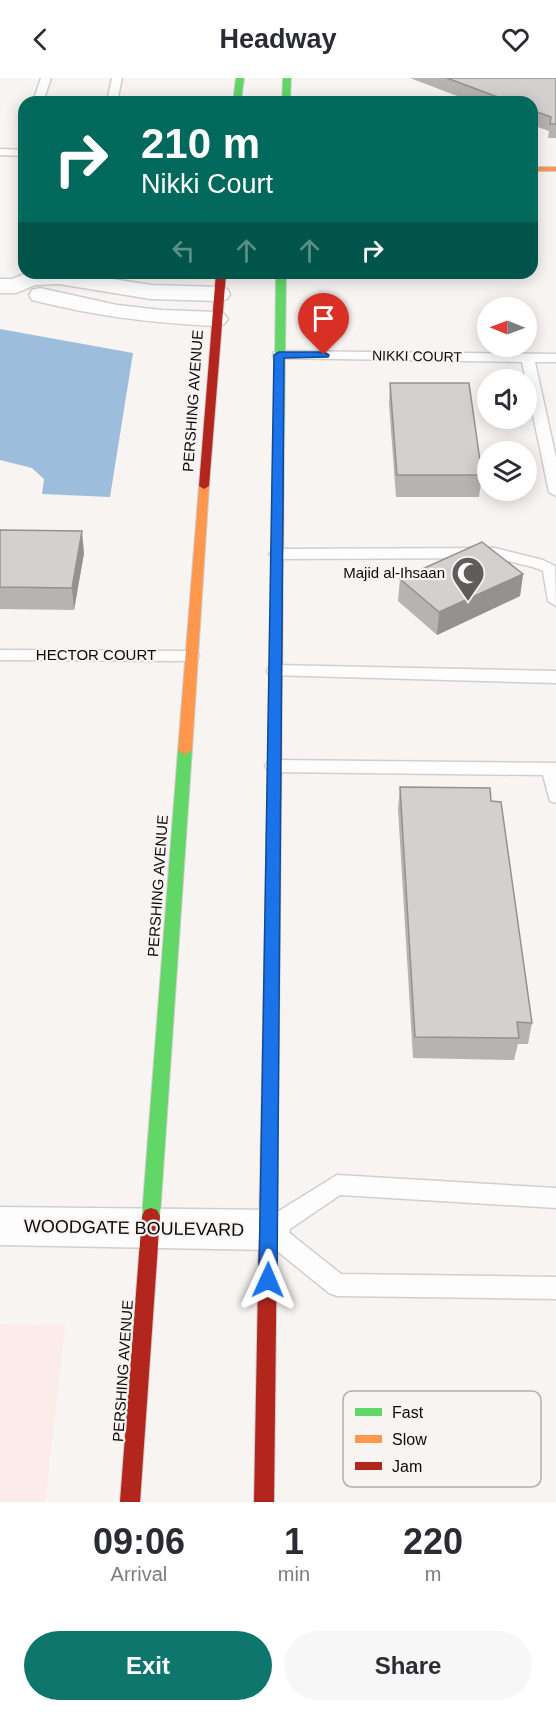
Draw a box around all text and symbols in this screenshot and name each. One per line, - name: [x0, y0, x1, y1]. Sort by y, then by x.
- icon: back: [24, 23, 57, 56]
- icon: heart: [499, 23, 532, 56]
- text: Headway: [219, 24, 337, 54]
- icon: right: [42, 120, 120, 198]
- text: 210 m: [141, 120, 260, 167]
- text: Nikki Court: [141, 169, 273, 199]
- icon: left: [167, 234, 200, 267]
- icon: ahead: [230, 234, 263, 267]
- icon: ahead: [293, 234, 326, 267]
- icon: right: [356, 234, 389, 267]
- pin: [298, 293, 349, 355]
- north arrow: [477, 297, 537, 357]
- map controls: [477, 297, 537, 501]
- icon: arrive: [307, 302, 340, 335]
- street label: PERSHING AVENUE: [179, 329, 206, 473]
- street label: NIKKI COURT: [372, 347, 463, 365]
- button: sound: [477, 369, 537, 429]
- button: layers: [477, 441, 537, 501]
- mosque icon: Majid al-Ihsaan: [450, 555, 486, 602]
- place label: Majid al-Ihsaan: [343, 564, 445, 581]
- street label: HECTOR COURT: [36, 646, 156, 663]
- street label: PERSHING AVENUE: [144, 814, 171, 958]
- street label: WOODGATE BOULEVARD: [24, 1216, 244, 1240]
- position arrow: [236, 1248, 300, 1312]
- street label: PERSHING AVENUE: [109, 1299, 136, 1443]
- legend: [343, 1391, 541, 1487]
- text: Fast: [392, 1404, 424, 1421]
- text: Slow: [392, 1431, 427, 1448]
- text: Jam: [392, 1458, 422, 1475]
- text: 09:06: [93, 1521, 185, 1562]
- text: 1: [284, 1521, 304, 1562]
- text: 220: [403, 1521, 463, 1562]
- text: Arrival: [111, 1563, 167, 1585]
- text: min: [278, 1563, 310, 1585]
- text: m: [425, 1563, 441, 1585]
- button: Exit: [24, 1631, 272, 1700]
- button: Share: [284, 1631, 532, 1700]

